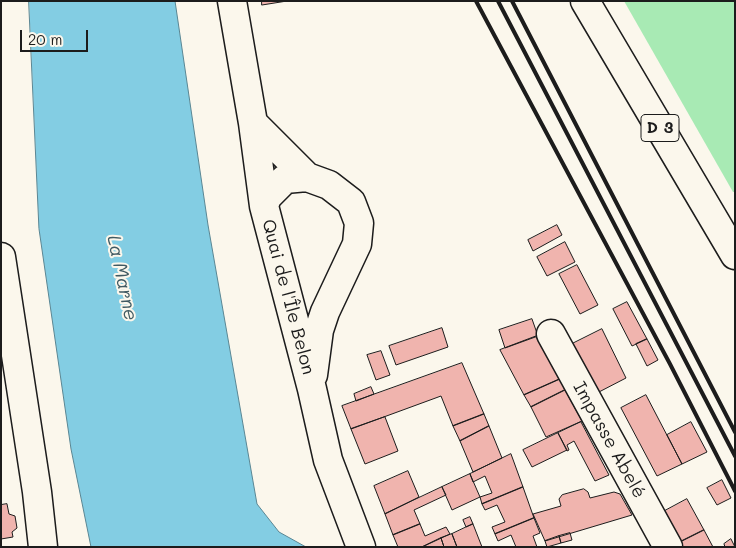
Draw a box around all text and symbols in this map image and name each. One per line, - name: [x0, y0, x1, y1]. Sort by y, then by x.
- scale bar: [22, 20, 90, 52]
- text: 20 m: [28, 29, 62, 49]
- road number: D 3: [641, 115, 679, 142]
- street label: Quai de l'Île Belon: [257, 217, 319, 377]
- water label: La Marne: [102, 233, 142, 323]
- street label: Impasse Abelé: [568, 378, 650, 502]

